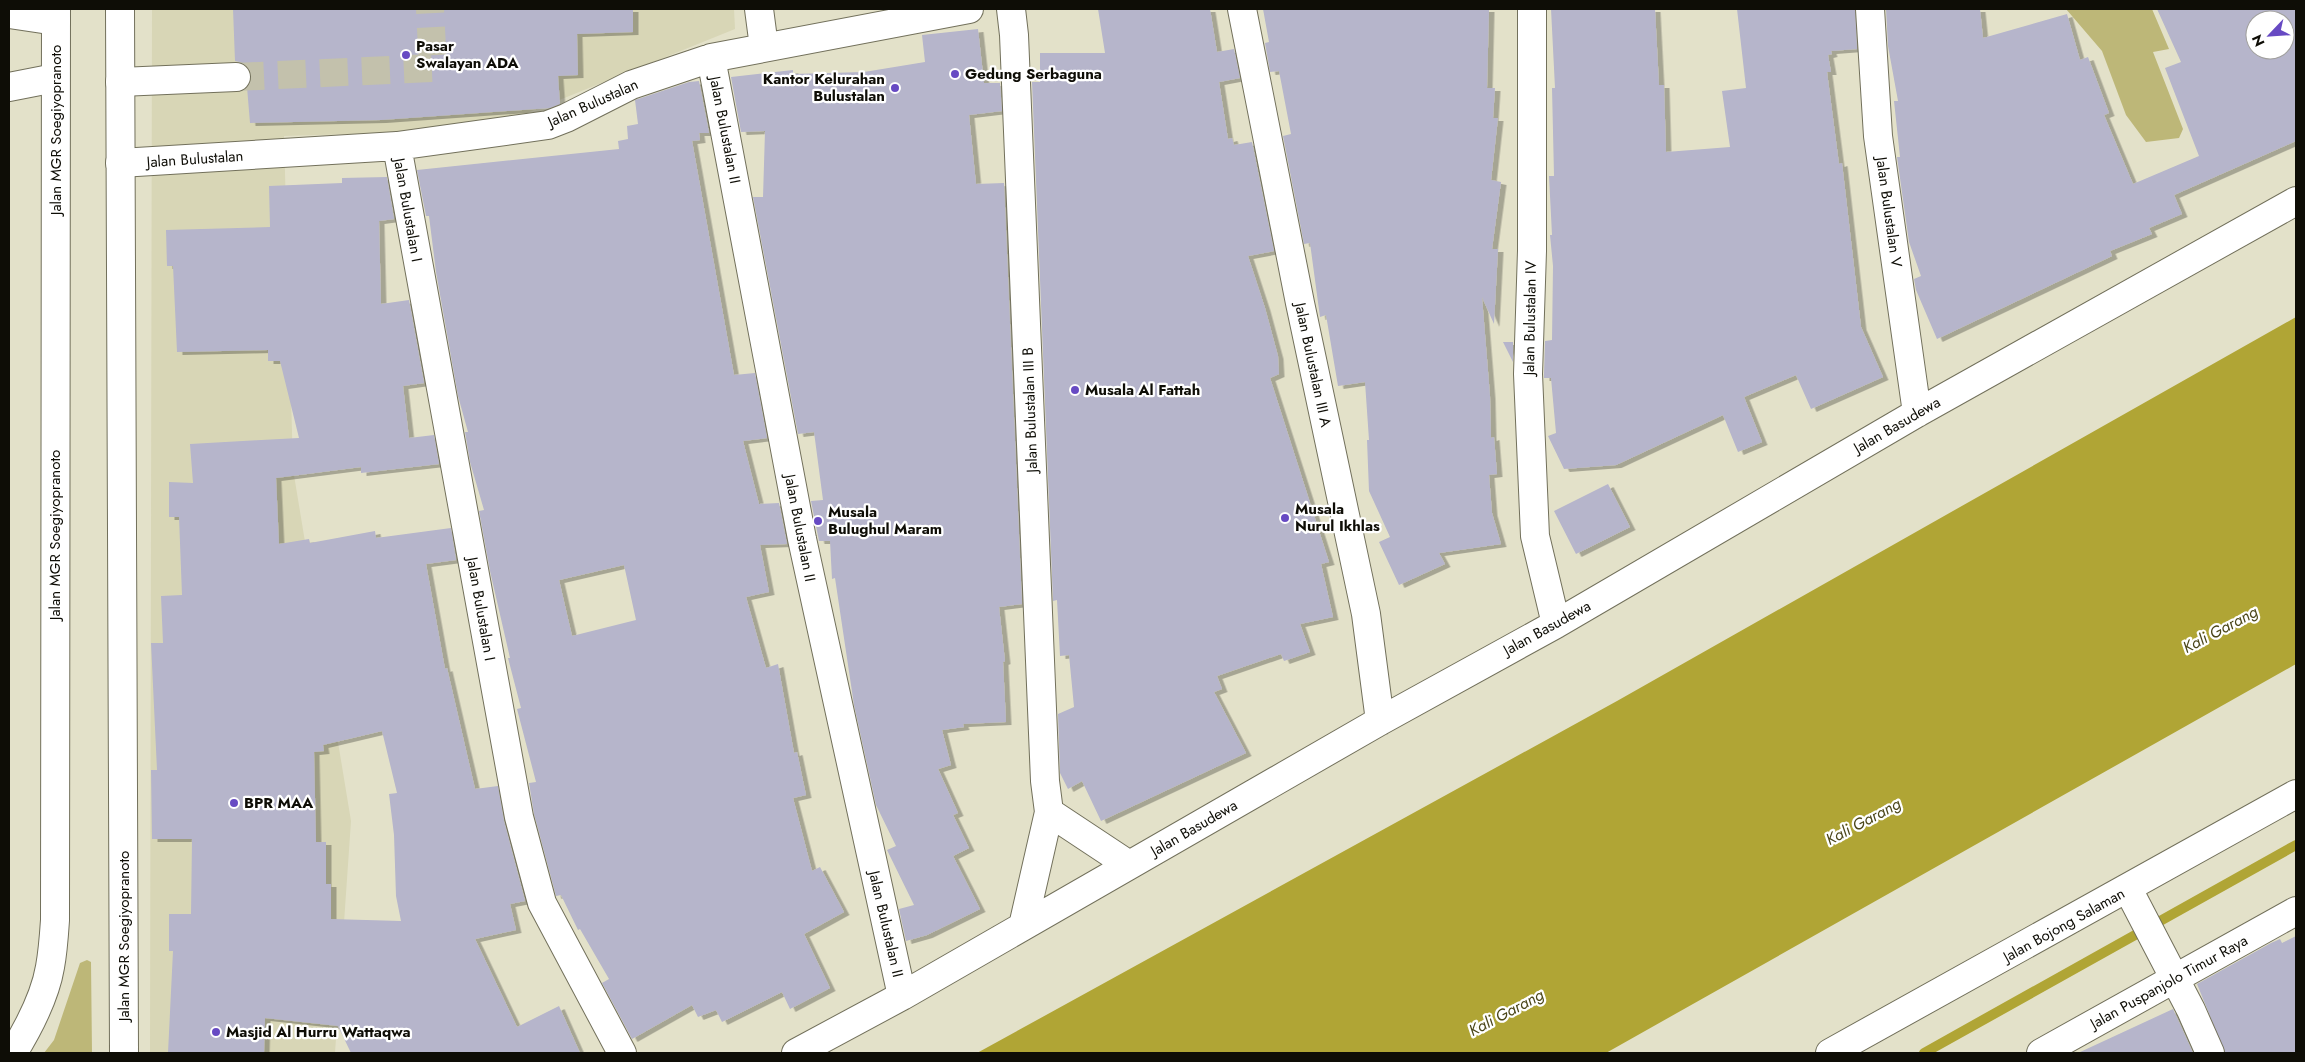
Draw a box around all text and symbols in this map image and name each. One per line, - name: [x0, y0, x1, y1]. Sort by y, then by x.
- north arrow: [2245, 10, 2295, 60]
- text: N: [2247, 31, 2270, 50]
- place label: Pasar Swalayan ADA: [416, 35, 520, 74]
- street label: Jalan MGR Soegiyopranoto: [45, 45, 67, 217]
- marker: Pasar Swalayan ADA: [400, 49, 412, 61]
- place label: Gedung Serbaguna: [965, 63, 1102, 85]
- place label: Kantor Kelurahan Bulustalan: [763, 68, 885, 107]
- marker: Gedung Serbaguna: [949, 68, 961, 80]
- street label: Jalan Bulustalan: [542, 73, 642, 134]
- street label: Jalan Bulustalan II: [703, 73, 746, 185]
- marker: Kantor Kelurahan Bulustalan: [889, 82, 901, 94]
- street label: Jalan Bulustalan: [144, 145, 244, 173]
- street label: Jalan Bulustalan V: [1870, 153, 1908, 269]
- street label: Jalan Bulustalan I: [388, 154, 428, 264]
- street label: Jalan Bulustalan IV: [1518, 260, 1542, 378]
- street label: Jalan Bulustalan III A: [1289, 299, 1337, 429]
- street label: Jalan Bulustalan III B: [1017, 347, 1043, 475]
- place label: Musala Al Fattah: [1085, 379, 1200, 401]
- marker: Musala Al Fattah: [1069, 384, 1081, 396]
- street label: Jalan Basudewa: [1848, 391, 1944, 460]
- street label: Jalan MGR Soegiyopranoto: [44, 450, 66, 622]
- street label: Jalan Bulustalan II: [778, 471, 821, 583]
- place label: Musala Nurul Ikhlas: [1295, 498, 1380, 537]
- place label: Musala Bulughul Maram: [828, 501, 942, 540]
- marker: Musala Nurul Ikhlas: [1279, 512, 1291, 524]
- marker: Musala Bulughul Maram: [812, 515, 824, 527]
- street label: Jalan Bulustalan I: [461, 553, 501, 663]
- street label: Jalan Basudewa: [1498, 595, 1595, 662]
- water label: Kali Garang: [2179, 600, 2262, 659]
- place label: BPR MAA: [244, 792, 314, 814]
- water label: Kali Garang: [1822, 792, 1905, 851]
- street label: Jalan Basudewa: [1145, 794, 1241, 863]
- marker: BPR MAA: [228, 797, 240, 809]
- street label: Jalan MGR Soegiyopranoto: [113, 851, 135, 1023]
- street label: Jalan Bulustalan II: [863, 867, 909, 979]
- street label: Jalan Bojong Salaman: [1997, 882, 2129, 969]
- street label: Jalan Puspanjolo Timur Raya: [2085, 930, 2252, 1035]
- water label: Kali Garang: [1465, 983, 1548, 1042]
- place label: Masjid Al Hurru Wattaqwa: [226, 1021, 411, 1043]
- marker: Masjid Al Hurru Wattaqwa: [210, 1026, 222, 1038]

